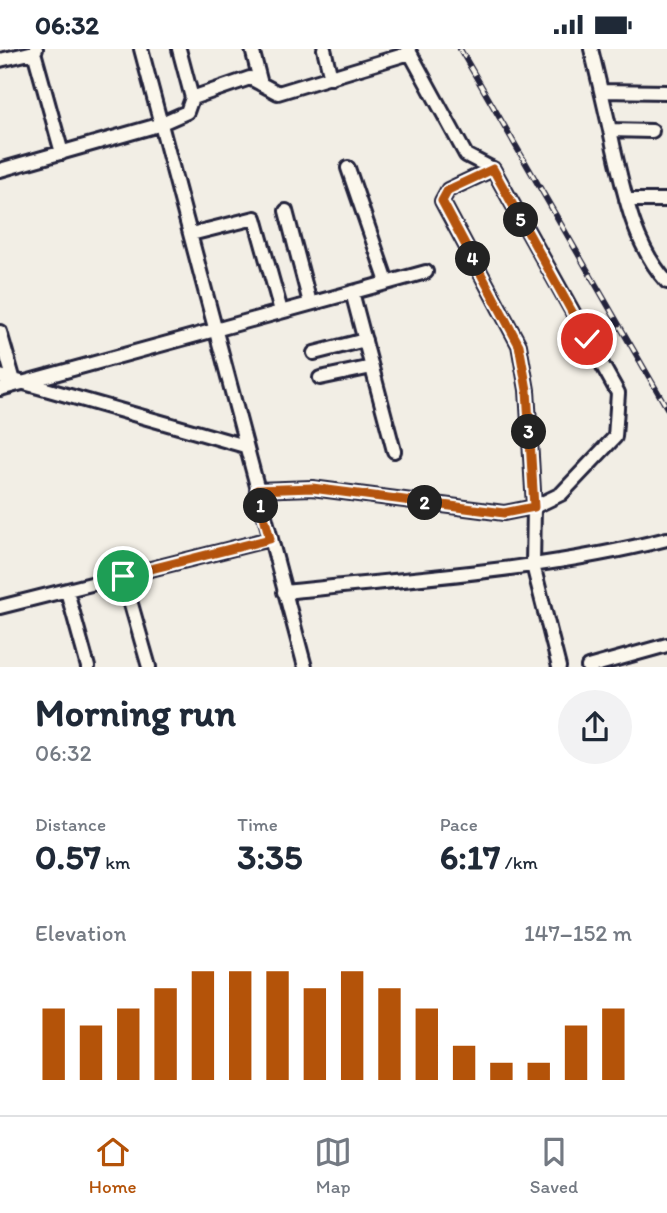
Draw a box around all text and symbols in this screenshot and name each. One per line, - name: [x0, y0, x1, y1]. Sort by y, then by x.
- text: 06:32: [35, 9, 99, 41]
- pin: 5: [504, 203, 538, 237]
- text: 5: [516, 208, 525, 231]
- pin: 4: [456, 241, 490, 277]
- text: 4: [467, 247, 478, 270]
- pin: [557, 309, 617, 369]
- icon: check: [568, 320, 606, 358]
- pin: 3: [512, 415, 546, 449]
- text: 3: [523, 420, 534, 443]
- pin: 2: [408, 485, 442, 521]
- pin: 1: [244, 489, 278, 524]
- text: 2: [420, 491, 430, 514]
- text: 1: [256, 494, 265, 517]
- pin: [93, 546, 153, 606]
- icon: arrive: [104, 557, 142, 595]
- text: Morning run: [35, 690, 236, 736]
- button: share: [558, 690, 632, 764]
- text: 06:32: [35, 739, 92, 767]
- text: Distance: [35, 813, 106, 836]
- text: Time: [237, 813, 278, 836]
- text: Pace: [440, 813, 478, 836]
- text: 0.57: [35, 836, 101, 878]
- text: 3:35: [237, 836, 302, 878]
- text: 6:17: [440, 836, 500, 878]
- text: km: [101, 851, 130, 874]
- text: /km: [500, 851, 538, 874]
- text: Elevation: [35, 919, 126, 947]
- text: 147–152 m: [524, 919, 632, 947]
- tab: Home: [89, 1133, 137, 1198]
- tab: Map: [314, 1133, 352, 1198]
- tab: Saved: [530, 1133, 578, 1198]

